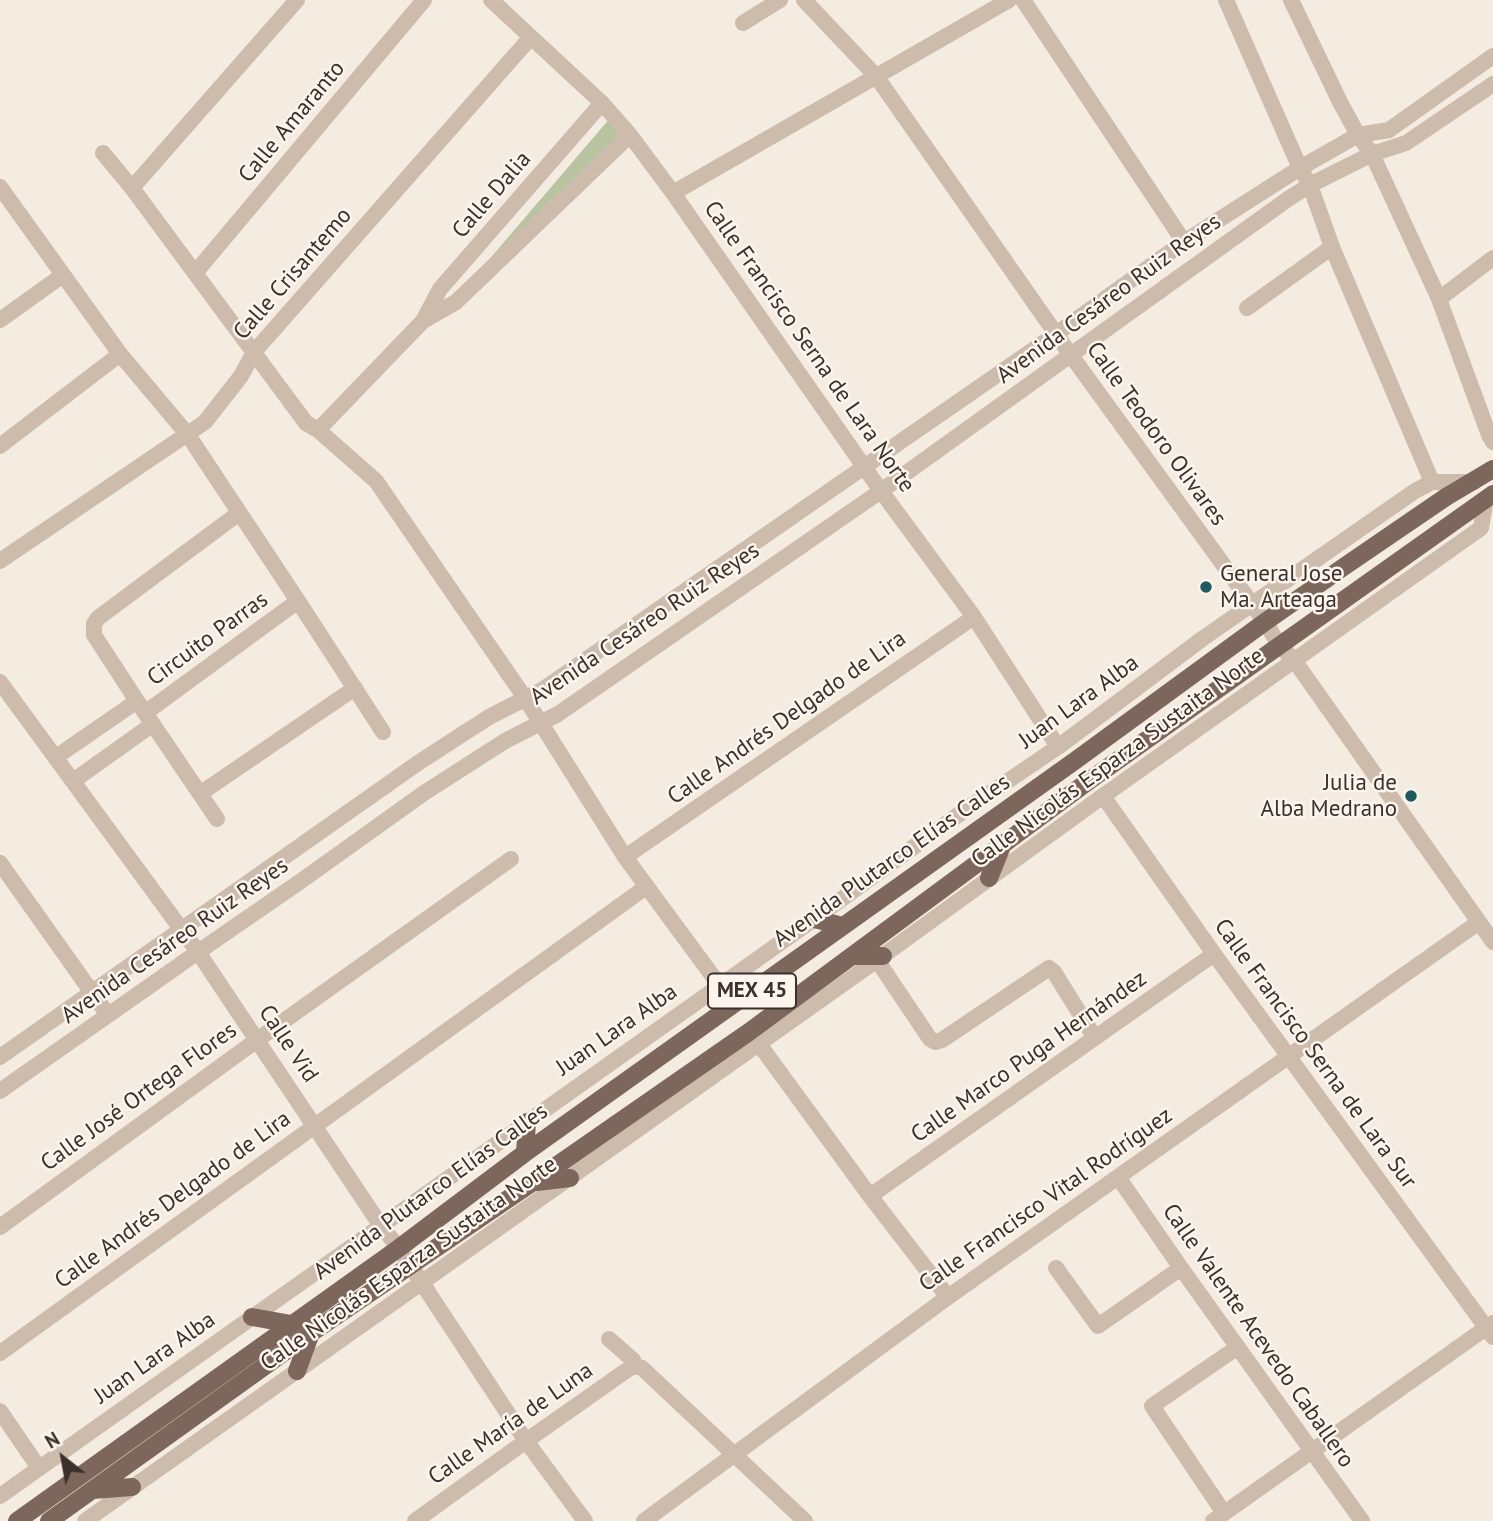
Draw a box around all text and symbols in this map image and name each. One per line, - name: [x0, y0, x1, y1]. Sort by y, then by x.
- street label: Calle Amaranto: [233, 55, 351, 189]
- street label: Calle Dalia: [447, 146, 537, 244]
- street label: Calle Francisco Serna de Lara Norte: [697, 196, 921, 498]
- street label: Calle Crisantemo: [228, 202, 358, 346]
- street label: Avenida Cesáreo Ruiz Reyes: [991, 208, 1227, 390]
- street label: Calle Teodoro Olivares: [1080, 337, 1232, 531]
- street label: Avenida Cesáreo Ruiz Reyes: [525, 537, 765, 711]
- place label: General Jose Ma. Arteaga: [1220, 560, 1342, 614]
- marker: General Jose Ma. Arteaga: [1198, 579, 1214, 595]
- street label: Circuito Parras: [142, 586, 274, 692]
- street label: Calle Andrés Delgado de Lira: [662, 625, 912, 811]
- street label: Calle Nicolás Esparza Sustaita Norte: [966, 642, 1270, 874]
- street label: Juan Lara Alba: [1014, 649, 1144, 755]
- street label: Avenida Plutarco Elías Calles: [768, 769, 1016, 953]
- place label: Julia de Alba Medrano: [1260, 769, 1397, 823]
- marker: Julia de Alba Medrano: [1403, 788, 1419, 804]
- street label: Avenida Cesáreo Ruiz Reyes: [56, 852, 294, 1030]
- street label: Calle Francisco Serna de Lara Sur: [1208, 914, 1422, 1194]
- street label: Calle Marco Puga Hernández: [906, 965, 1152, 1149]
- road number: MEX 45: [708, 974, 796, 1009]
- street label: Juan Lara Alba: [551, 978, 683, 1082]
- street label: Calle Vid: [252, 1000, 324, 1088]
- street label: Calle José Ortega Flores: [36, 1017, 242, 1177]
- street label: Avenida Plutarco Elías Calles: [309, 1098, 553, 1286]
- street label: Calle Francisco Vital Rodríguez: [914, 1102, 1178, 1298]
- street label: Calle Andrés Delgado de Lira: [50, 1105, 296, 1295]
- street label: Calle Nicolás Esparza Sustaita Norte: [256, 1151, 562, 1377]
- street label: Calle Valente Acevedo Caballero: [1156, 1199, 1360, 1473]
- street label: Juan Lara Alba: [89, 1306, 221, 1410]
- street label: Calle María de Luna: [423, 1357, 599, 1491]
- north arrow: [28, 1423, 98, 1493]
- text: N: [41, 1427, 64, 1454]

